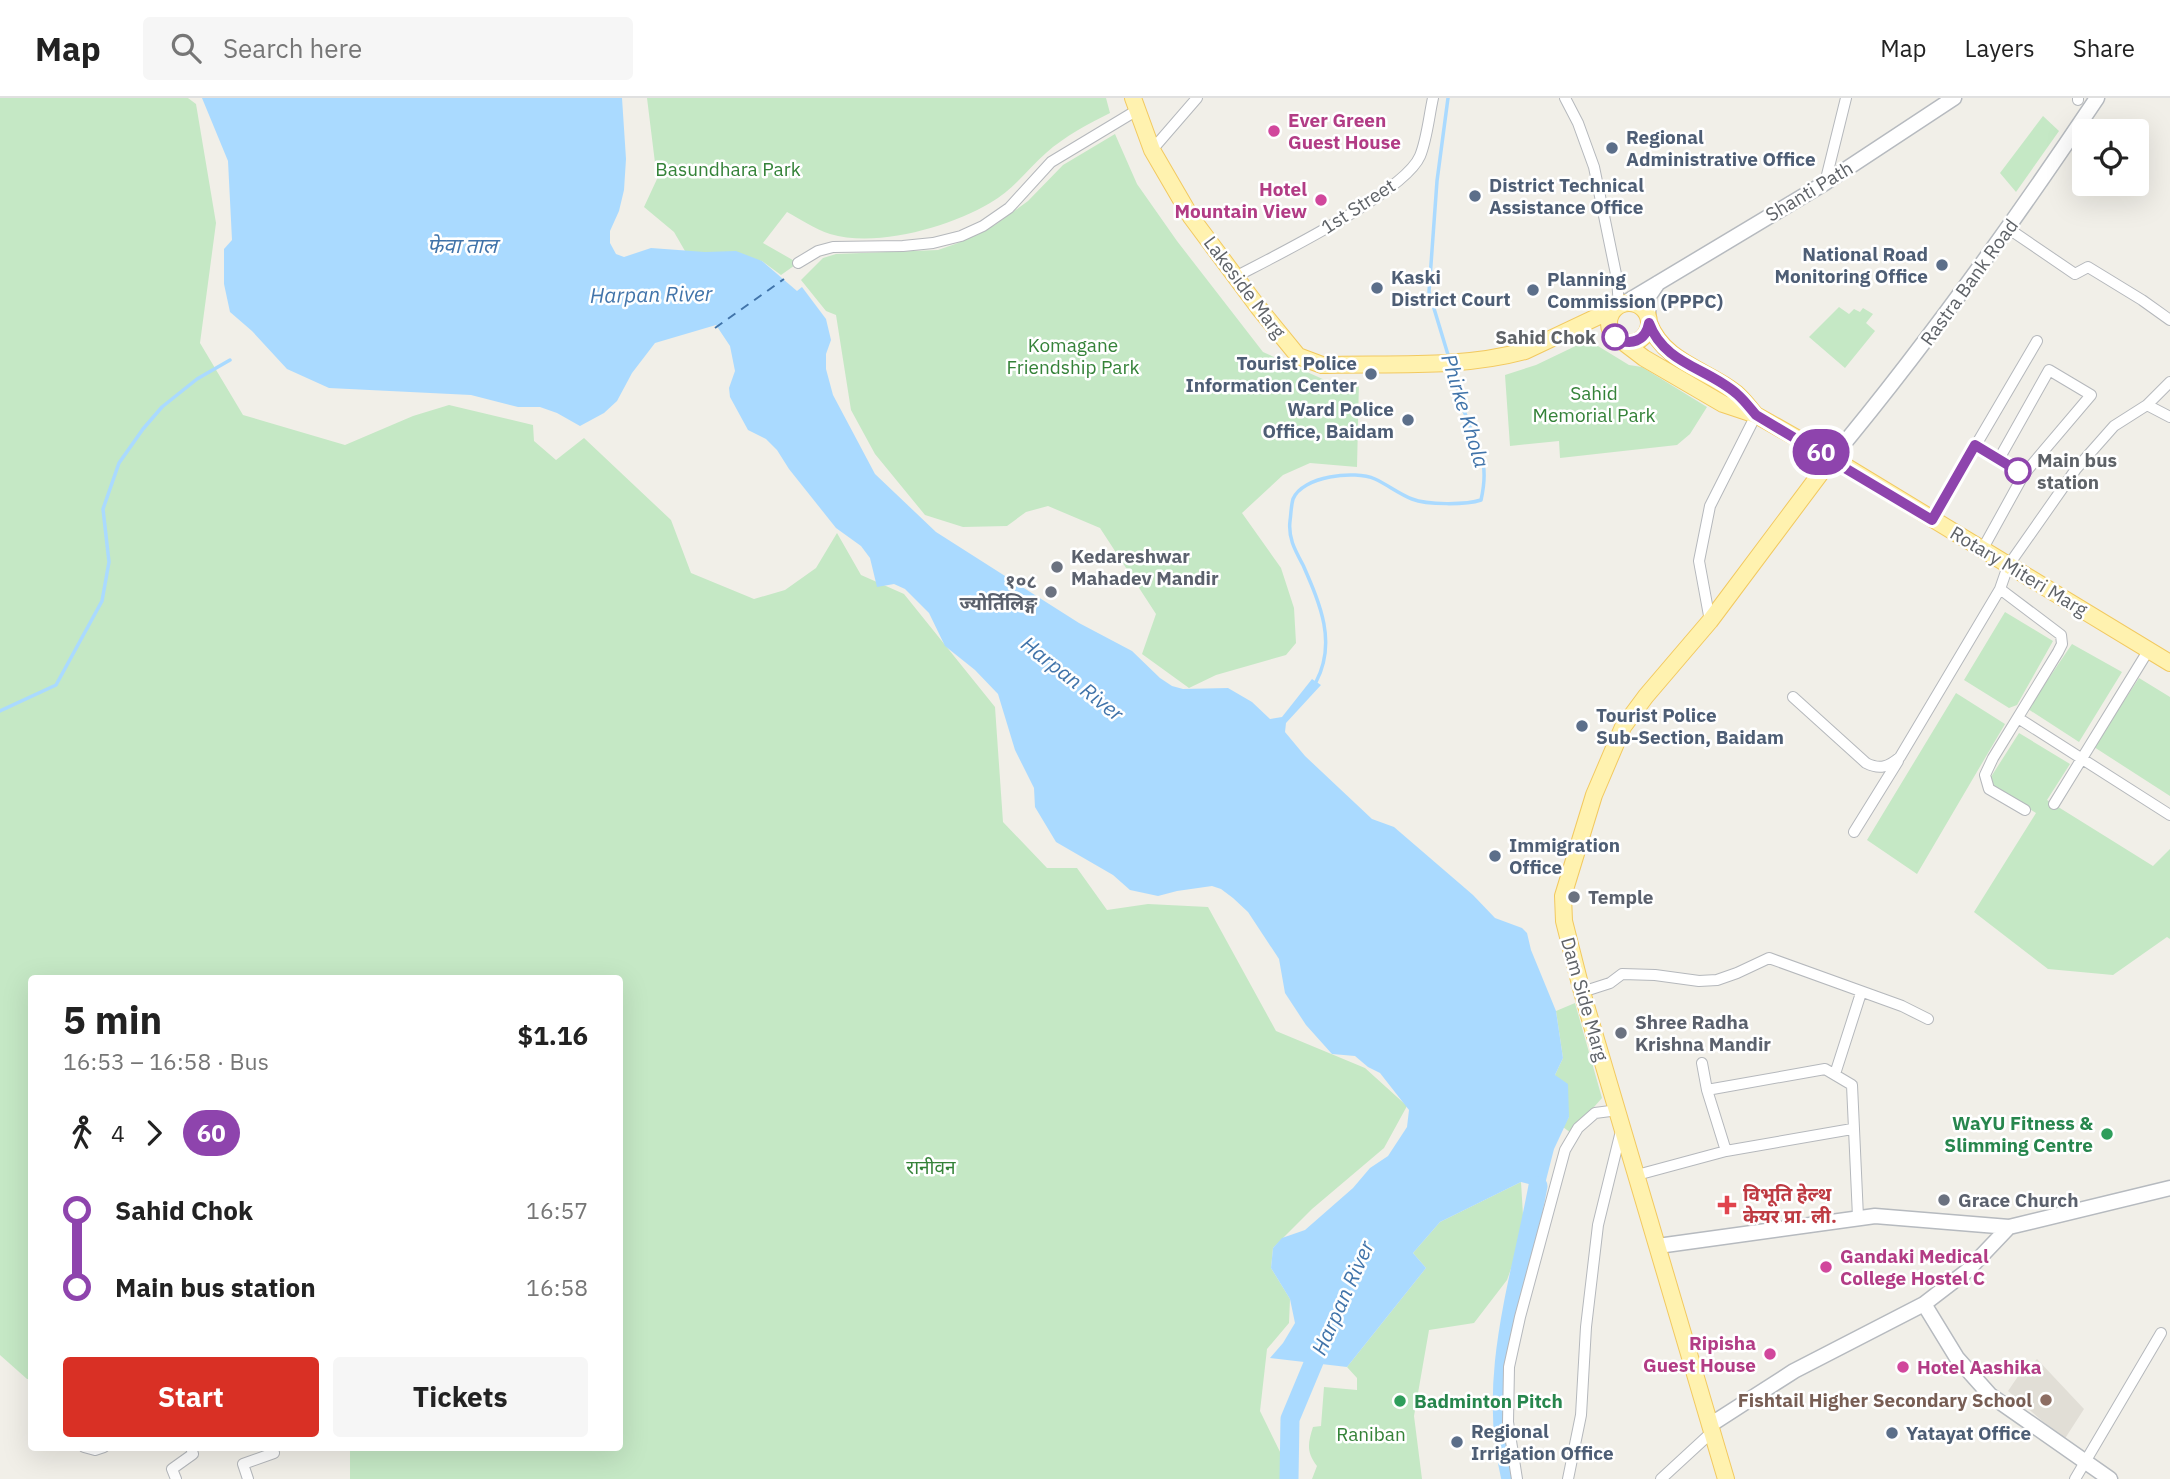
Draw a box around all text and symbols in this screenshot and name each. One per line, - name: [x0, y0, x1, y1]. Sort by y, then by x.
- search box: [143, 17, 633, 80]
- text: Map: [35, 27, 101, 70]
- icon: search: [167, 29, 205, 67]
- text: Search here: [223, 31, 362, 65]
- text: Map: [1880, 32, 1927, 64]
- text: Layers: [1965, 32, 2035, 64]
- text: Share: [2073, 32, 2135, 64]
- place label: Ever Green Guest House: [1288, 108, 1401, 154]
- map controls: [2072, 119, 2149, 196]
- button: locate: [2072, 119, 2149, 196]
- marker: Ever Green Guest House: [1266, 123, 1282, 139]
- place label: Regional Administrative Office: [1626, 125, 1816, 171]
- marker: Regional Administrative Office: [1604, 140, 1620, 156]
- street label: Shanti Path: [1761, 156, 1857, 226]
- park label: Basundhara Park: [655, 157, 801, 181]
- street label: 1st Street: [1316, 173, 1400, 239]
- place label: District Technical Assistance Office: [1489, 173, 1644, 219]
- place label: Hotel Mountain View: [1174, 177, 1307, 223]
- marker: District Technical Assistance Office: [1467, 188, 1483, 204]
- marker: Hotel Mountain View: [1313, 192, 1329, 208]
- street label: Rastra Bank Road: [1915, 214, 2023, 350]
- water label: फेवा ताल: [427, 231, 501, 259]
- street label: Lakeside Marg: [1199, 231, 1291, 343]
- place label: National Road Monitoring Office: [1774, 242, 1928, 288]
- marker: National Road Monitoring Office: [1934, 257, 1950, 273]
- place label: Kaski District Court: [1391, 265, 1511, 311]
- place label: Planning Commission (PPPC): [1547, 267, 1723, 313]
- water label: Harpan River: [590, 279, 714, 309]
- marker: Kaski District Court: [1369, 280, 1385, 296]
- marker: Planning Commission (PPPC): [1525, 282, 1541, 298]
- marker: Sahid Chok: [1602, 324, 1628, 350]
- place label: Sahid Chok: [1495, 325, 1596, 349]
- park label: Komagane Friendship Park: [1007, 333, 1139, 379]
- water label: Phirke Khola: [1435, 350, 1497, 471]
- place label: Tourist Police Information Center: [1185, 351, 1357, 397]
- marker: Tourist Police Information Center: [1363, 366, 1379, 382]
- park label: Sahid Memorial Park: [1532, 381, 1656, 427]
- place label: Ward Police Office, Baidam: [1262, 397, 1394, 443]
- marker: Ward Police Office, Baidam: [1400, 412, 1416, 428]
- line badge: 60: [1790, 429, 1853, 475]
- text: 60: [1807, 436, 1835, 468]
- place label: Main bus station: [2037, 448, 2117, 494]
- marker: Main bus station: [2005, 458, 2031, 484]
- street label: Rotary Miteri Marg: [1946, 521, 2092, 621]
- place label: Kedareshwar Mahadev Mandir: [1071, 544, 1219, 590]
- marker: Kedareshwar Mahadev Mandir: [1049, 559, 1065, 575]
- place label: १०८ ज्योर्तिलिङ्ग: [959, 569, 1038, 615]
- marker: १०८ ज्योर्तिलिङ्ग: [1043, 584, 1059, 600]
- water label: Harpan River: [1016, 630, 1131, 728]
- place label: Tourist Police Sub-Section, Baidam: [1596, 703, 1784, 749]
- marker: Tourist Police Sub-Section, Baidam: [1574, 718, 1590, 734]
- place label: Immigration Office: [1509, 833, 1620, 879]
- marker: Immigration Office: [1487, 848, 1503, 864]
- place label: Temple: [1588, 885, 1654, 909]
- marker: Temple: [1566, 889, 1582, 905]
- street label: Dam Side Marg: [1556, 934, 1614, 1064]
- text: 5 min: [63, 995, 162, 1044]
- place label: Shree Radha Krishna Mandir: [1635, 1010, 1771, 1056]
- text: $1.16: [518, 1018, 588, 1052]
- marker: Shree Radha Krishna Mandir: [1613, 1025, 1629, 1041]
- text: 16:53 – 16:58 · Bus: [63, 1046, 269, 1076]
- place label: WaYU Fitness & Slimming Centre: [1944, 1111, 2093, 1157]
- icon: walk: [63, 1114, 101, 1152]
- icon: forward: [135, 1114, 173, 1152]
- text: 60: [197, 1117, 226, 1149]
- text: 4: [111, 1118, 125, 1148]
- marker: WaYU Fitness & Slimming Centre: [2099, 1126, 2115, 1142]
- park label: रानीवन: [906, 1155, 956, 1179]
- place label: विभूति हेल्थ केयर प्रा. ली.: [1743, 1182, 1837, 1228]
- place label: Grace Church: [1958, 1188, 2079, 1212]
- marker: Grace Church: [1936, 1192, 1952, 1208]
- text: Sahid Chok: [115, 1193, 253, 1227]
- text: 16:57: [526, 1195, 588, 1225]
- marker: विभूति हेल्थ केयर प्रा. ली.: [1717, 1195, 1737, 1215]
- water label: Harpan River: [1304, 1235, 1380, 1359]
- place label: Gandaki Medical College Hostel C: [1840, 1244, 1989, 1290]
- marker: Gandaki Medical College Hostel C: [1818, 1259, 1834, 1275]
- text: Main bus station: [115, 1270, 316, 1304]
- text: 16:58: [526, 1272, 588, 1302]
- place label: Ripisha Guest House: [1643, 1331, 1756, 1377]
- marker: Ripisha Guest House: [1762, 1346, 1778, 1362]
- place label: Hotel Aashika: [1917, 1355, 2042, 1379]
- button: Start: [63, 1357, 319, 1437]
- button: Tickets: [333, 1357, 588, 1437]
- marker: Hotel Aashika: [1895, 1359, 1911, 1375]
- place label: Fishtail Higher Secondary School: [1738, 1388, 2032, 1412]
- place label: Badminton Pitch: [1414, 1389, 1563, 1413]
- marker: Fishtail Higher Secondary School: [2038, 1392, 2054, 1408]
- marker: Badminton Pitch: [1392, 1393, 1408, 1409]
- place label: Regional Irrigation Office: [1471, 1419, 1614, 1465]
- place label: Yatayat Office: [1906, 1421, 2031, 1445]
- park label: Raniban: [1336, 1422, 1406, 1446]
- marker: Yatayat Office: [1884, 1425, 1900, 1441]
- marker: Regional Irrigation Office: [1449, 1434, 1465, 1450]

